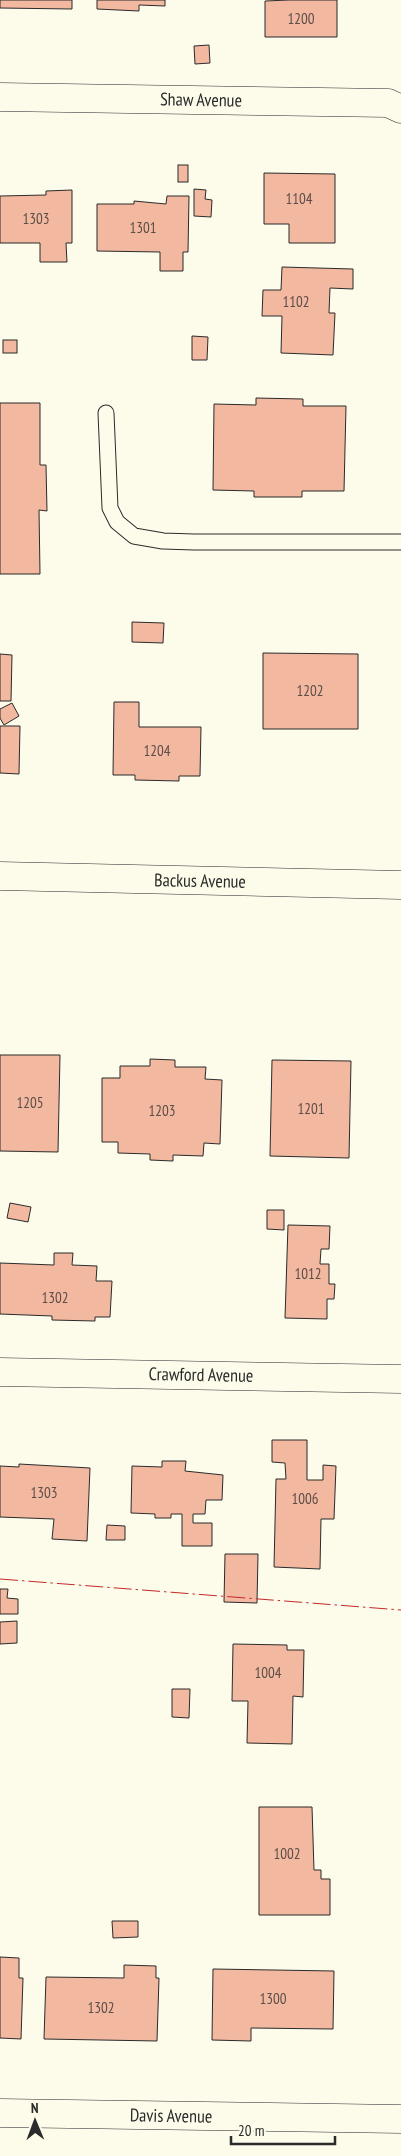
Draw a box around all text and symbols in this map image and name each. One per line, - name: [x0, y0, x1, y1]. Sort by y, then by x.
- house number: 1200: [287, 9, 315, 28]
- street label: Shaw Avenue: [160, 87, 242, 112]
- house number: 1104: [285, 189, 313, 208]
- house number: 1303: [22, 209, 50, 228]
- house number: 1301: [129, 218, 157, 237]
- house number: 1102: [282, 292, 310, 311]
- house number: 1202: [296, 681, 324, 700]
- house number: 1204: [143, 741, 171, 760]
- street label: Backus Avenue: [154, 868, 246, 893]
- house number: 1205: [16, 1093, 44, 1112]
- house number: 1201: [297, 1099, 325, 1118]
- house number: 1203: [148, 1101, 176, 1120]
- house number: 1012: [294, 1264, 322, 1283]
- house number: 1302: [41, 1288, 69, 1307]
- street label: Crawford Avenue: [149, 1362, 254, 1387]
- house number: 1303: [30, 1483, 58, 1502]
- house number: 1006: [291, 1489, 319, 1508]
- house number: 1004: [254, 1663, 282, 1682]
- house number: 1002: [273, 1844, 301, 1863]
- house number: 1300: [259, 1989, 287, 2008]
- house number: 1302: [87, 1998, 115, 2017]
- north arrow: [10, 2096, 60, 2146]
- text: N: [31, 2099, 39, 2117]
- street label: Davis Avenue: [130, 2103, 212, 2128]
- scale bar: [231, 2114, 335, 2146]
- text: 20 m: [238, 2121, 264, 2140]

